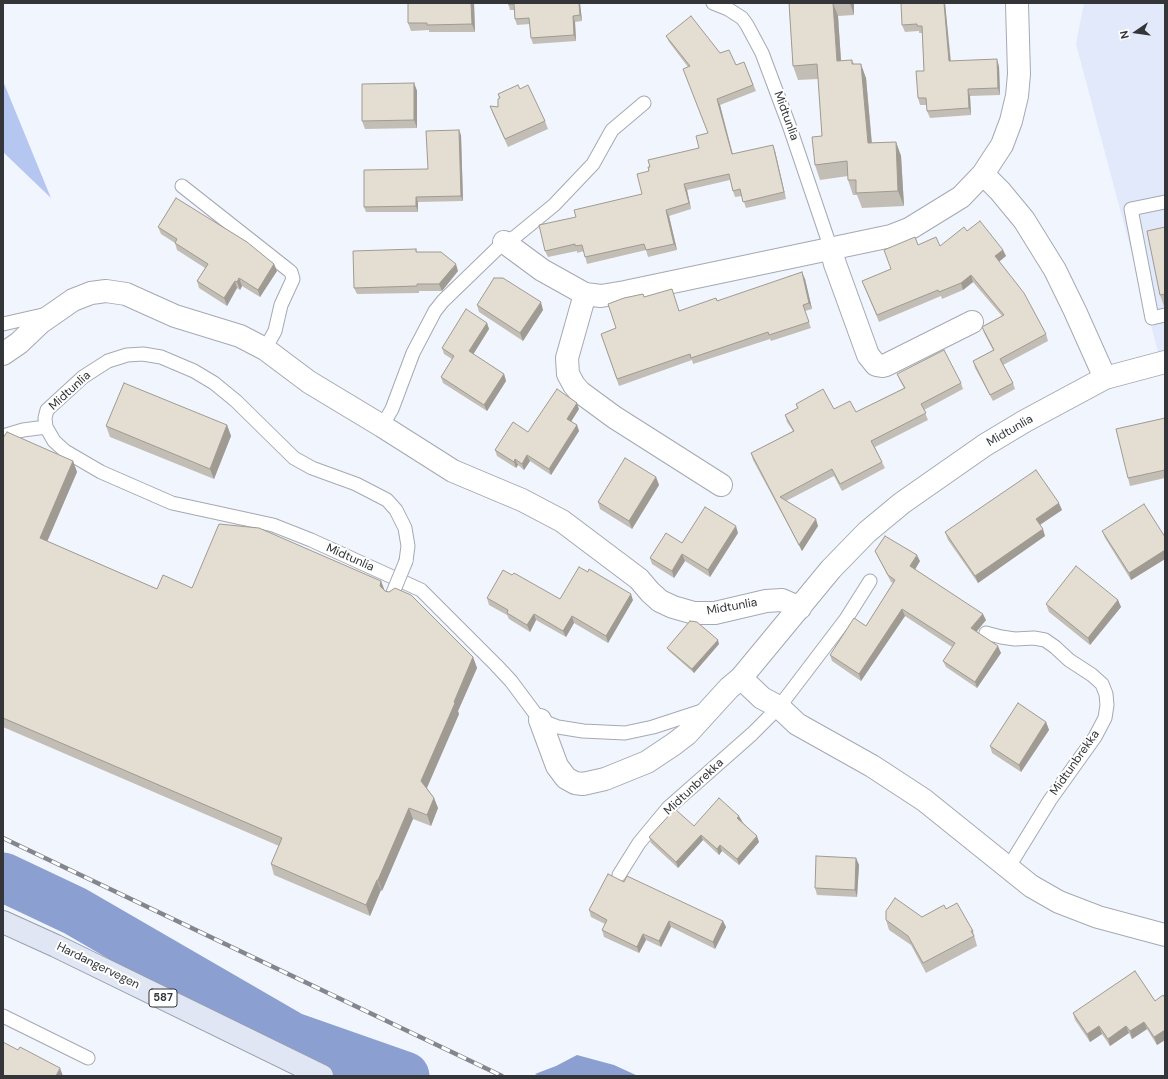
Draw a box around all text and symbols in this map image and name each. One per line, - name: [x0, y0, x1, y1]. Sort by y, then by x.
- north arrow: [1116, 12, 1156, 52]
- text: N: [1117, 29, 1132, 40]
- street label: Midtunlia: [771, 90, 801, 142]
- street label: Midtunlia: [46, 369, 94, 413]
- street label: Midtunlia: [984, 412, 1036, 450]
- street label: Midtunlia: [324, 541, 376, 575]
- street label: Midtunlia: [706, 595, 758, 619]
- street label: Midtunbrekka: [1047, 728, 1103, 798]
- street label: Midtunbrekka: [661, 756, 727, 818]
- street label: Hardangervegen: [54, 940, 142, 992]
- road number: 587: [149, 989, 177, 1007]

